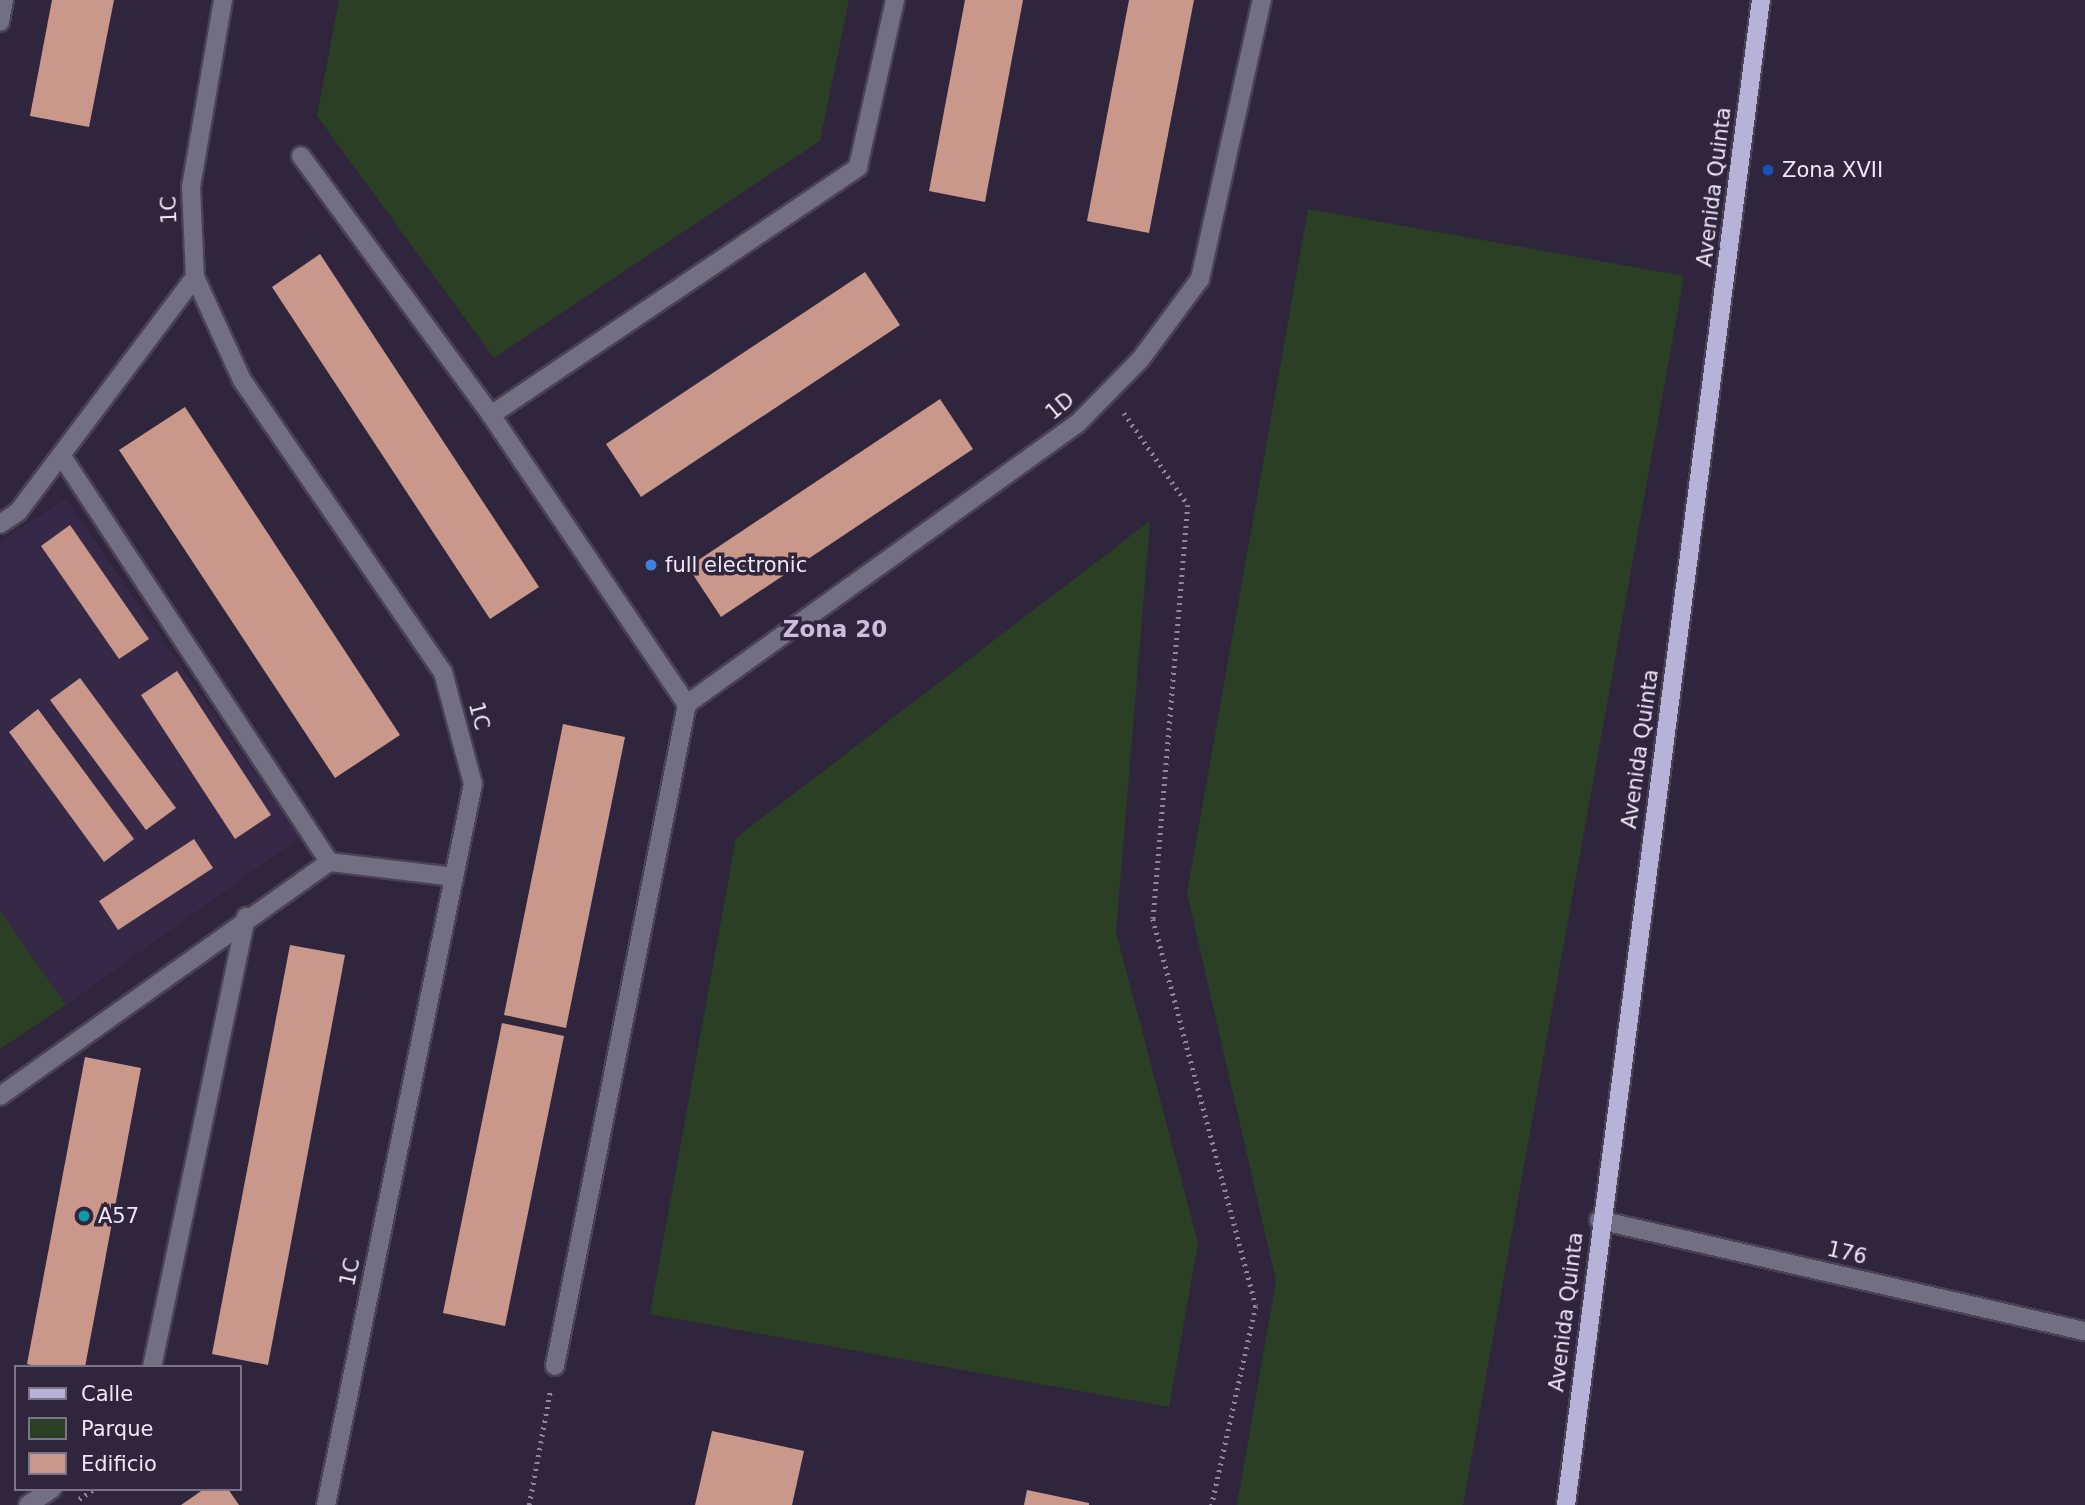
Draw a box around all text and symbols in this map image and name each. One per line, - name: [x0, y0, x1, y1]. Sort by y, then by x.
- street label: Avenida Quinta: [1692, 106, 1736, 268]
- place label: Zona XVII: [1782, 157, 1883, 183]
- marker: Zona XVII: [1760, 162, 1776, 178]
- street label: 1C: [156, 196, 182, 224]
- street label: 1D: [1041, 387, 1079, 425]
- place label: full electronic: [665, 552, 807, 578]
- marker: full electronic: [643, 557, 659, 573]
- district label: Zona 20: [783, 615, 887, 643]
- street label: Avenida Quinta: [1616, 668, 1664, 830]
- street label: 1C: [463, 699, 495, 733]
- place label: A57: [98, 1203, 139, 1229]
- marker: A57: [76, 1208, 92, 1224]
- street label: Avenida Quinta: [1544, 1231, 1588, 1393]
- street label: 176: [1825, 1236, 1869, 1270]
- street label: 1C: [335, 1256, 365, 1288]
- legend: [14, 1365, 242, 1491]
- text: Calle: [81, 1382, 133, 1406]
- text: Parque: [81, 1417, 153, 1441]
- text: Edificio: [81, 1452, 157, 1476]

